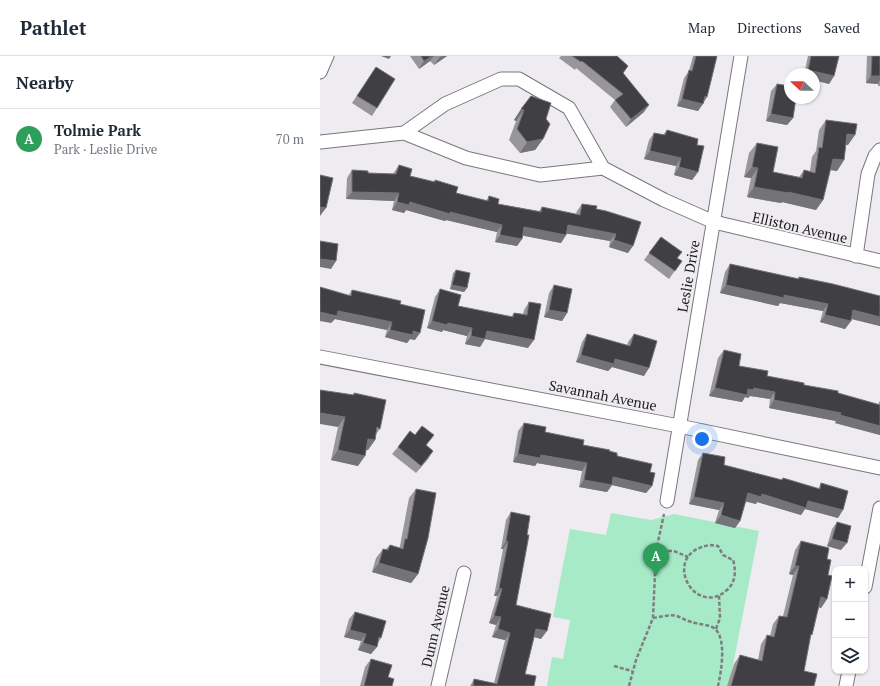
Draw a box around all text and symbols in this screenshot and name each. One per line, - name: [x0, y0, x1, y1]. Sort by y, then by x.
- text: Pathlet: [20, 15, 86, 40]
- text: Map: [688, 18, 715, 37]
- text: Directions: [737, 18, 802, 37]
- text: Saved: [824, 18, 860, 37]
- north arrow: [784, 68, 820, 104]
- text: Nearby: [16, 71, 74, 94]
- text: Tolmie Park: [54, 120, 141, 140]
- text: A: [24, 130, 34, 148]
- text: 70 m: [276, 130, 304, 148]
- text: Park · Leslie Drive: [54, 140, 157, 158]
- street label: Elliston Avenue: [751, 207, 849, 247]
- street label: Leslie Drive: [672, 238, 704, 314]
- street label: Savannah Avenue: [547, 375, 659, 415]
- your location: [692, 429, 712, 449]
- pin: A: [643, 543, 669, 576]
- map controls: [832, 566, 868, 674]
- button: +: [832, 566, 868, 602]
- street label: Dunn Avenue: [416, 583, 454, 669]
- button: −: [832, 602, 868, 638]
- button: layers: [832, 638, 868, 674]

